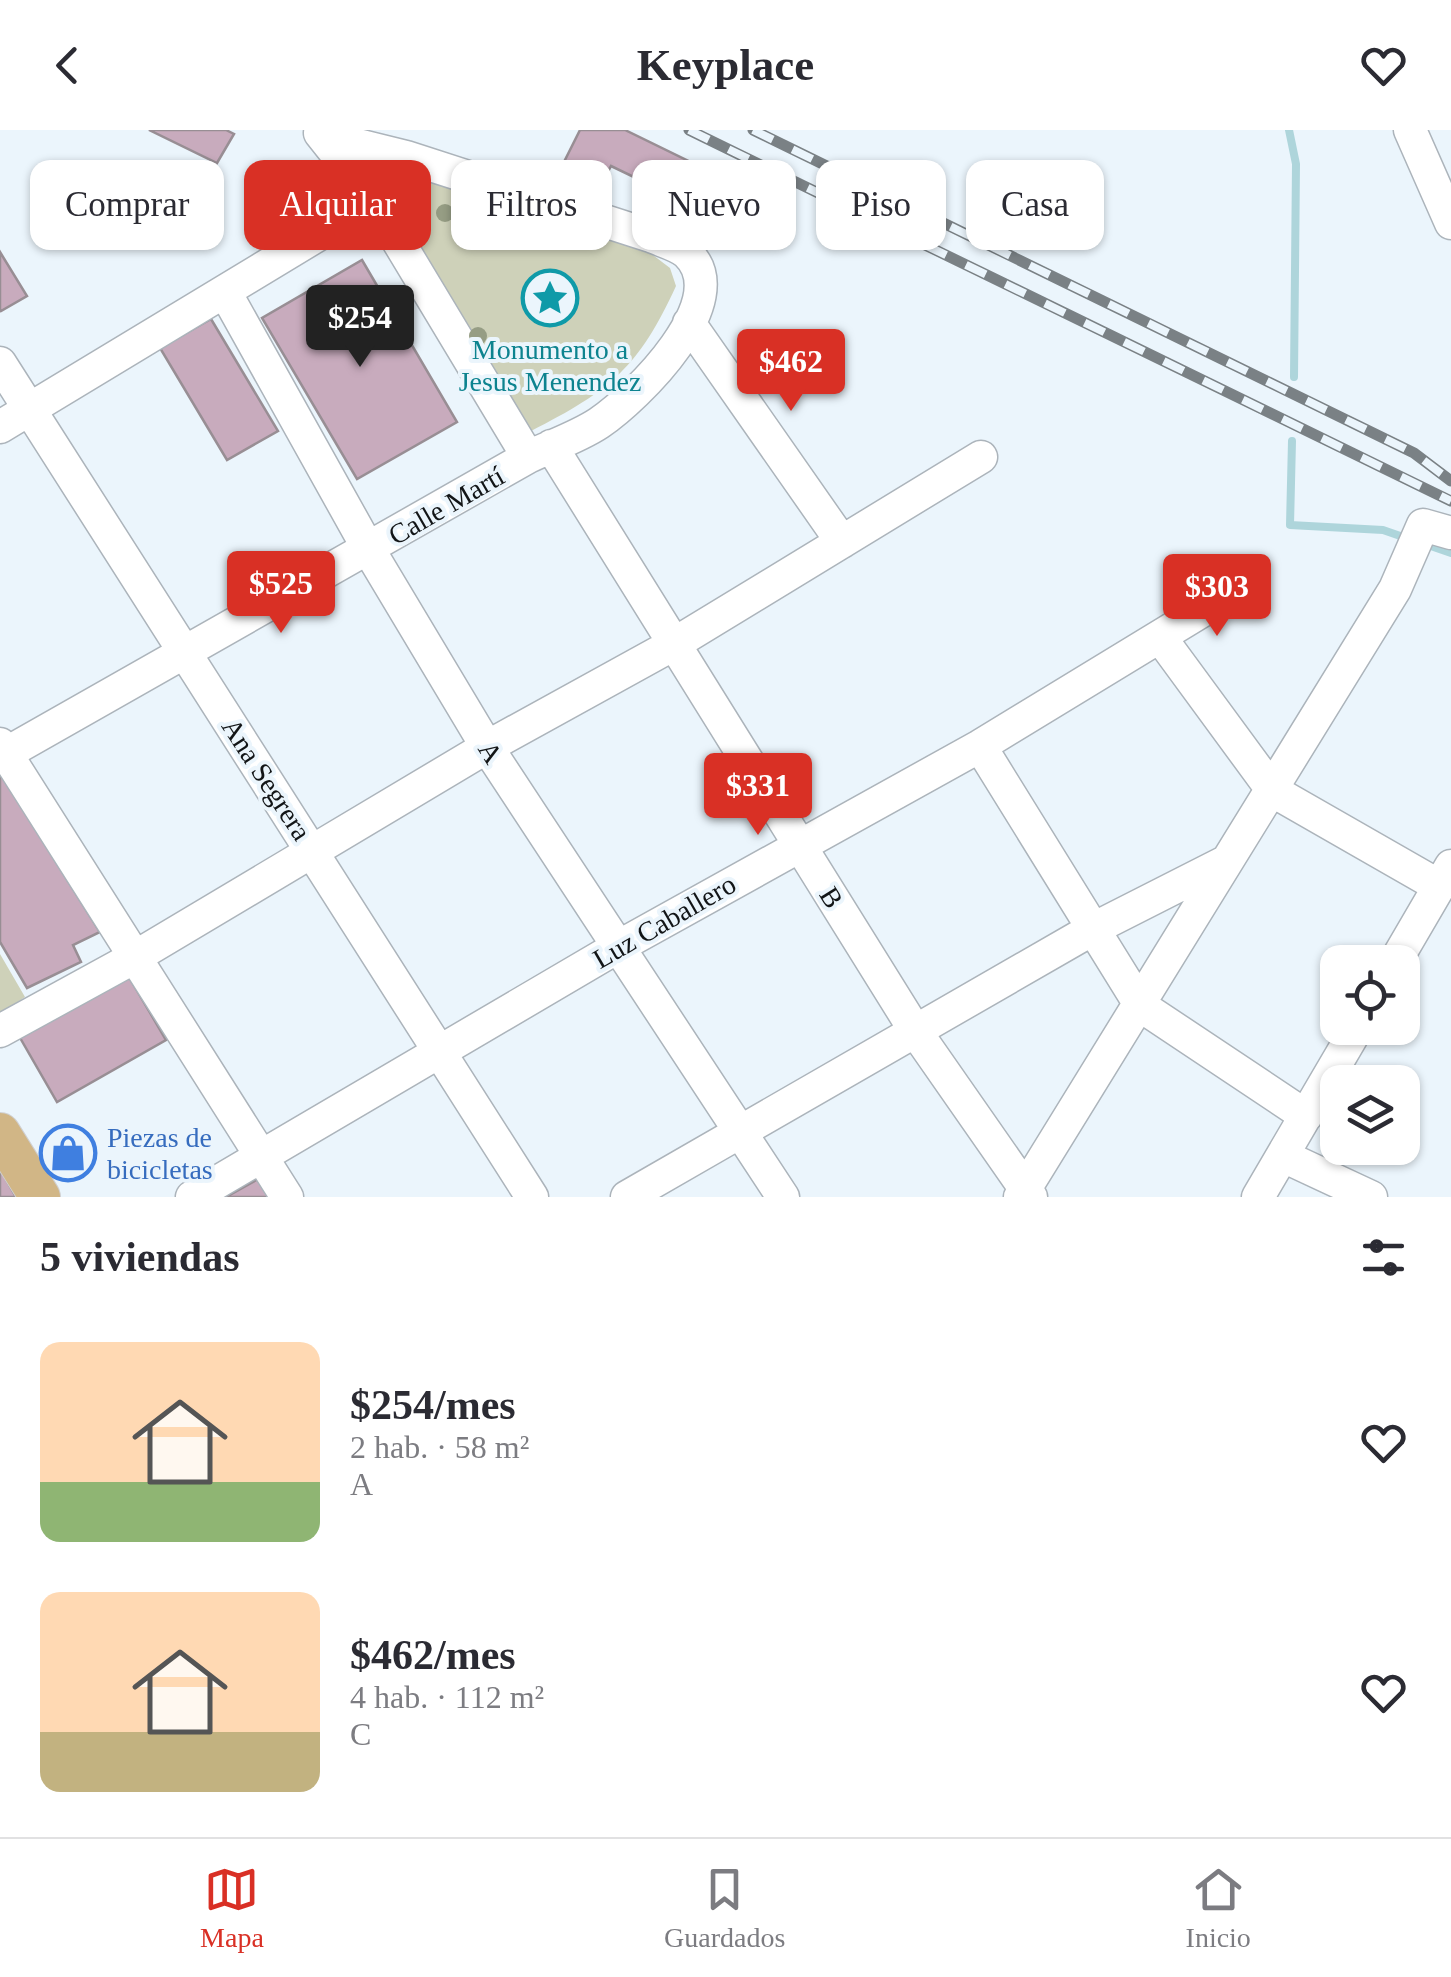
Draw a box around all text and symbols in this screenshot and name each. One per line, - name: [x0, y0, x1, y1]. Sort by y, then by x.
- icon: back: [40, 38, 95, 93]
- icon: heart: [1356, 38, 1411, 93]
- text: Keyplace: [637, 40, 814, 90]
- chip: Comprar: [30, 160, 224, 250]
- chip: Alquilar: [244, 160, 431, 250]
- chip: Filtros: [451, 160, 612, 250]
- chip: Nuevo: [632, 160, 796, 250]
- chip: Piso: [816, 160, 946, 250]
- chip: Casa: [966, 160, 1104, 250]
- place icon: Monumento a Jesus Menendez: [520, 268, 580, 328]
- pin: $254: [301, 285, 419, 370]
- text: $254: [328, 299, 392, 335]
- pin: $462: [732, 329, 850, 414]
- place label: Monumento a Jesus Menendez: [459, 334, 641, 397]
- text: $462: [759, 343, 823, 379]
- street label: Calle Martí: [383, 460, 510, 551]
- pin: $525: [222, 551, 340, 636]
- pin: $303: [1158, 554, 1276, 639]
- text: $525: [249, 565, 313, 601]
- text: $303: [1185, 568, 1249, 604]
- street label: Ana Segrera: [216, 712, 318, 847]
- street label: A: [472, 735, 509, 770]
- pin: $331: [699, 753, 817, 838]
- text: $331: [726, 767, 790, 803]
- street label: Luz Caballero: [587, 868, 741, 975]
- street label: B: [813, 881, 850, 913]
- map controls: [1320, 945, 1420, 1165]
- button: locate: [1320, 945, 1420, 1045]
- button: layers: [1320, 1065, 1420, 1165]
- place label: Piezas de bicicletas: [107, 1122, 213, 1185]
- shop icon: Piezas de bicicletas: [38, 1123, 98, 1183]
- icon: filters: [1356, 1230, 1411, 1285]
- text: 5 viviendas: [40, 1234, 240, 1280]
- icon: home: [120, 1382, 240, 1502]
- text: $254/mes: [350, 1382, 516, 1428]
- icon: heart: [1356, 1415, 1411, 1470]
- text: 2 hab. · 58 m²: [350, 1429, 529, 1465]
- text: A: [350, 1466, 373, 1502]
- icon: home: [120, 1632, 240, 1752]
- text: $462/mes: [350, 1632, 516, 1678]
- icon: heart: [1356, 1665, 1411, 1720]
- text: 4 hab. · 112 m²: [350, 1679, 544, 1715]
- text: C: [350, 1716, 371, 1752]
- tab: Mapa: [200, 1862, 264, 1954]
- tab: Guardados: [664, 1862, 785, 1954]
- tab: Inicio: [1186, 1862, 1251, 1954]

